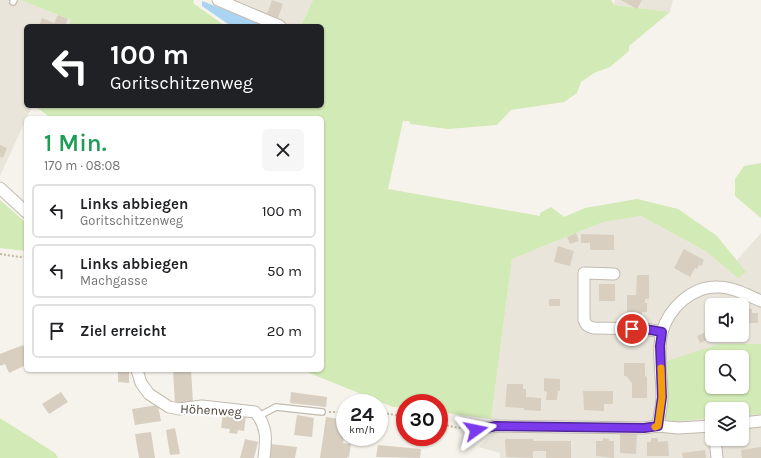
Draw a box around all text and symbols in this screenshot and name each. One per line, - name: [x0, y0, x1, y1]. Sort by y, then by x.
- text: 100 m: [110, 38, 189, 71]
- icon: left: [44, 40, 96, 92]
- text: Goritschitzenweg: [110, 72, 253, 94]
- text: 1 Min.: [44, 129, 107, 157]
- button: close: [262, 129, 304, 171]
- text: 170 m · 08:08: [44, 158, 120, 173]
- text: Links abbiegen: [80, 195, 188, 213]
- icon: left: [46, 200, 68, 222]
- text: 100 m: [262, 202, 302, 220]
- text: Goritschitzenweg: [80, 213, 183, 228]
- text: Links abbiegen: [80, 255, 188, 273]
- icon: left: [46, 260, 68, 282]
- text: 50 m: [267, 262, 302, 280]
- text: Machgasse: [80, 273, 148, 288]
- map controls: [705, 298, 749, 446]
- button: sound: [705, 298, 749, 342]
- pin: [615, 312, 649, 346]
- icon: arrive: [621, 318, 643, 340]
- icon: arrive: [46, 320, 68, 342]
- text: Ziel erreicht: [80, 322, 166, 340]
- text: 20 m: [267, 322, 302, 340]
- button: search: [705, 350, 749, 394]
- speed limit sign: 30: [396, 394, 448, 446]
- street label: Höhenweg: [180, 401, 243, 419]
- button: layers: [705, 402, 749, 446]
- text: 24: [350, 403, 374, 426]
- position arrow: [455, 409, 497, 451]
- text: km/h: [349, 424, 375, 436]

